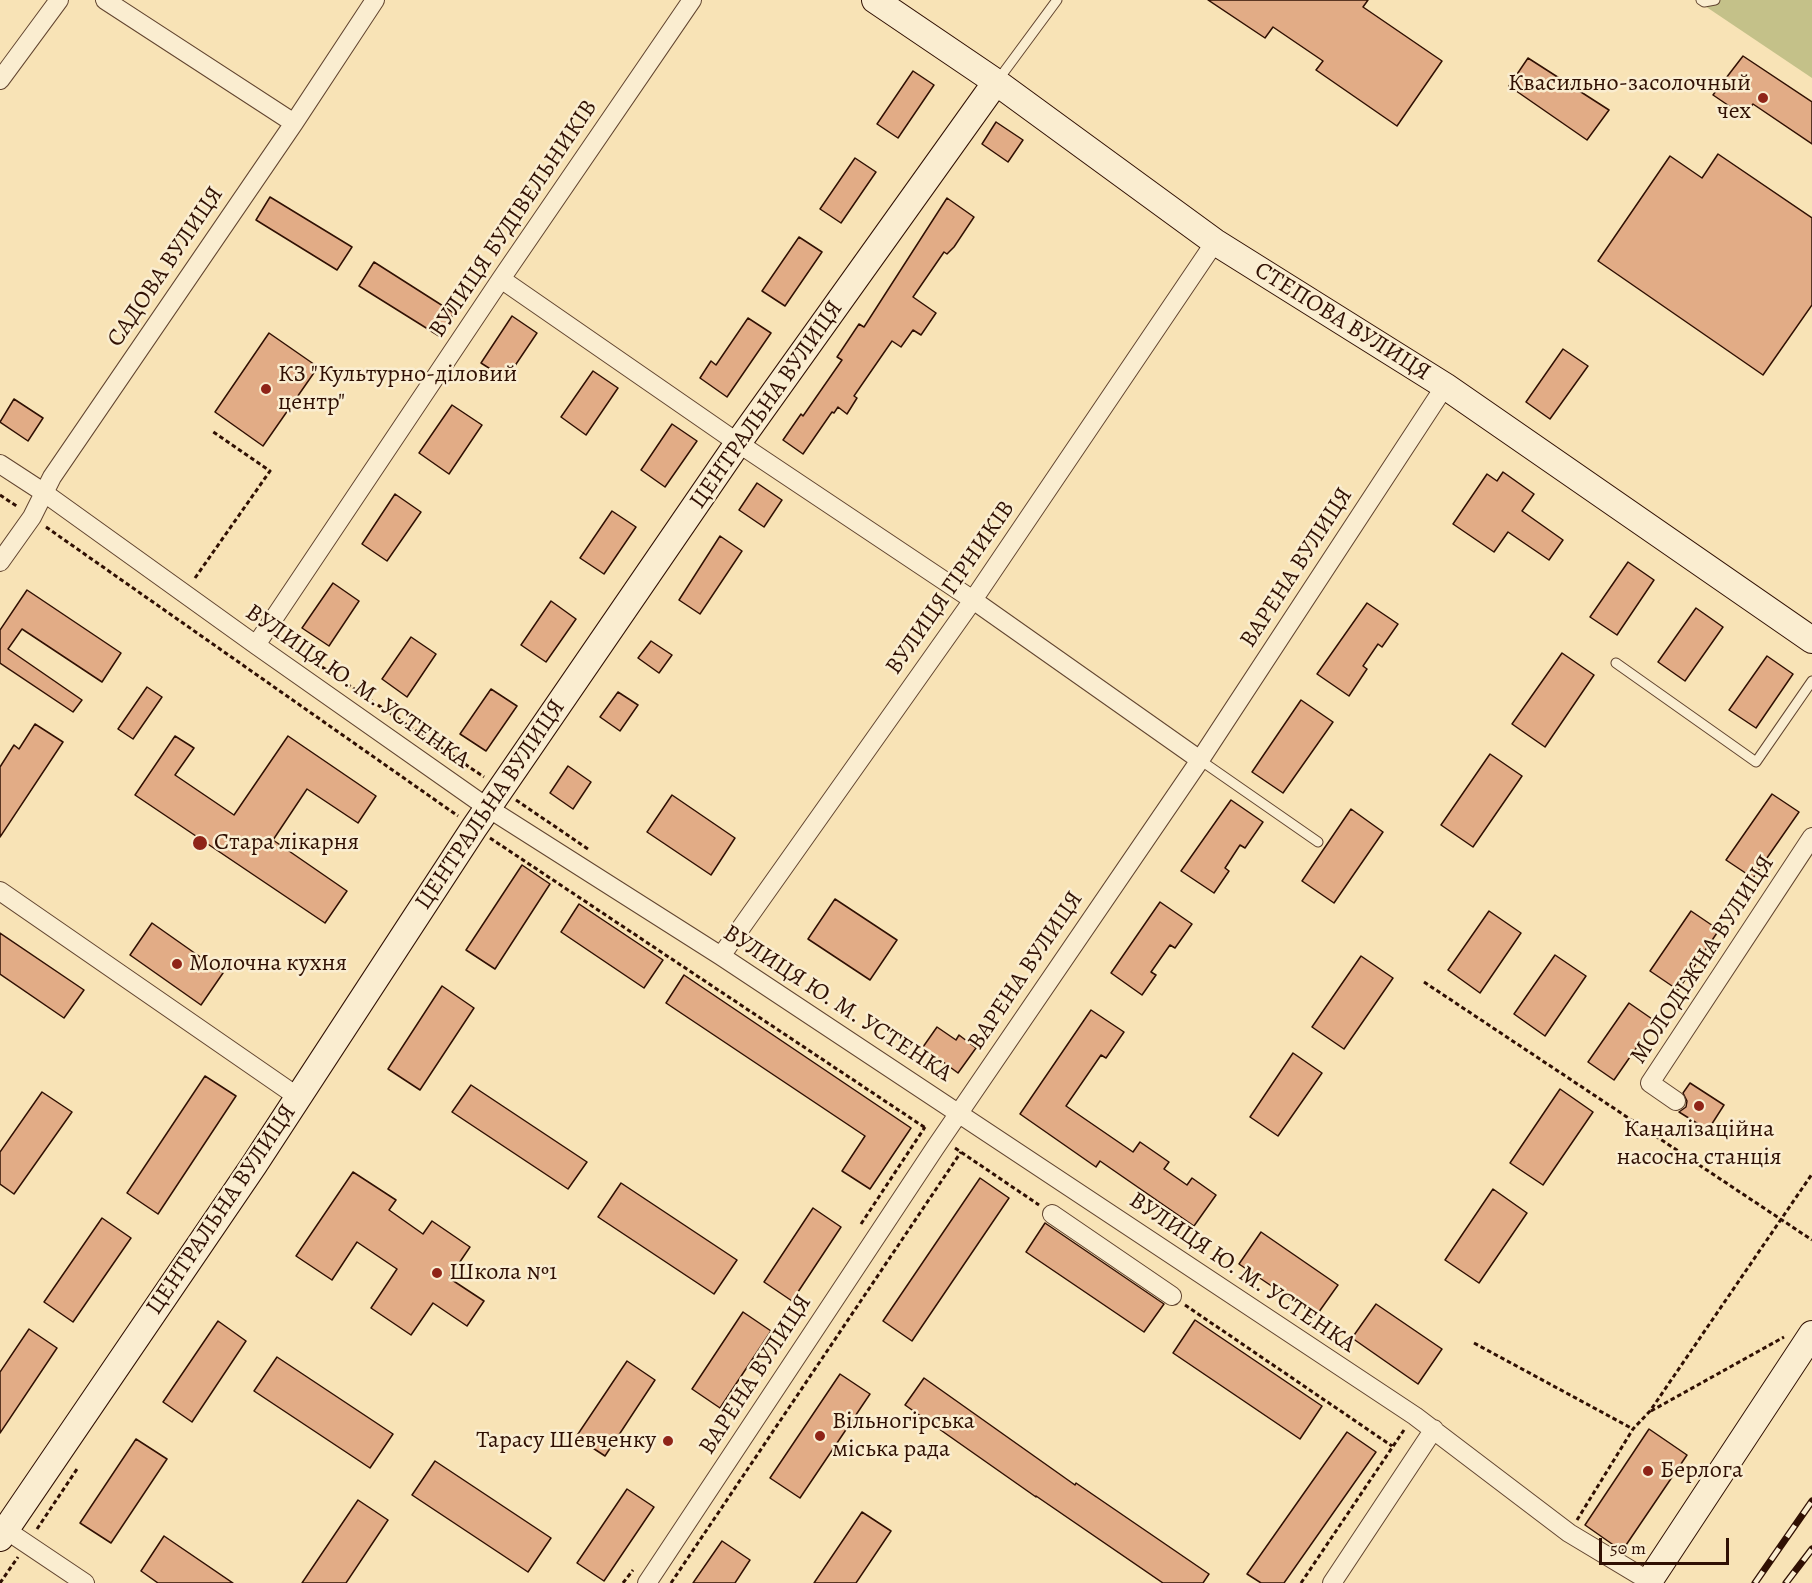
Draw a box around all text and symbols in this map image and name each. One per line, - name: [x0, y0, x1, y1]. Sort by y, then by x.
- place label: Квасильно-засолочный чех: [1508, 70, 1751, 126]
- marker: Квасильно-засолочный чех: [1756, 91, 1770, 105]
- street label: ВУЛИЦЯ БУДІВЕЛЬНИКІВ: [424, 95, 604, 343]
- street label: САДОВА ВУЛИЦЯ: [102, 181, 230, 353]
- street label: СТЕПОВА ВУЛИЦЯ: [1249, 256, 1435, 388]
- street label: ЦЕНТРАЛЬНА ВУЛИЦЯ: [684, 295, 850, 515]
- place label: КЗ "Культурно-діловий центр": [278, 361, 517, 417]
- marker: КЗ "Культурно-діловий центр": [259, 382, 273, 396]
- street label: ВАРЕНА ВУЛИЦЯ: [1235, 483, 1359, 653]
- street label: ВУЛИЦЯ ГІРНИКІВ: [880, 496, 1022, 680]
- street label: ВУЛИЦЯ Ю. М. УСТЕНКА: [239, 599, 475, 775]
- street label: ЦЕНТРАЛЬНА ВУЛИЦЯ: [410, 694, 572, 916]
- place label: Стара лікарня: [214, 829, 359, 857]
- marker: Стара лікарня: [191, 834, 209, 852]
- street label: МОЛОДІЖНА ВУЛИЦЯ: [1625, 850, 1781, 1070]
- street label: ВАРЕНА ВУЛИЦЯ: [962, 886, 1090, 1056]
- street label: ВУЛИЦЯ Ю. М. УСТЕНКА: [717, 919, 957, 1089]
- place label: Молочна кухня: [189, 950, 347, 978]
- marker: Молочна кухня: [170, 957, 184, 971]
- street label: ЦЕНТРАЛЬНА ВУЛИЦЯ: [141, 1099, 303, 1321]
- marker: Каналізаційна насосна станція: [1692, 1099, 1706, 1113]
- place label: Каналізаційна насосна станція: [1616, 1116, 1782, 1172]
- street label: ВУЛИЦЯ Ю. М. УСТЕНКА: [1123, 1186, 1361, 1360]
- place label: Школа №1: [449, 1259, 557, 1287]
- marker: Школа №1: [430, 1266, 444, 1280]
- street label: ВАРЕНА ВУЛИЦЯ: [694, 1290, 818, 1460]
- place label: Вільногірська міська рада: [832, 1408, 975, 1464]
- place label: Тарасу Шевченку: [476, 1427, 656, 1455]
- marker: Вільногірська міська рада: [813, 1429, 827, 1443]
- marker: Тарасу Шевченку: [661, 1434, 675, 1448]
- place label: Берлога: [1660, 1457, 1743, 1485]
- marker: Берлога: [1641, 1464, 1655, 1478]
- scale bar: [1602, 1526, 1732, 1564]
- text: 50 m: [1610, 1536, 1646, 1560]

